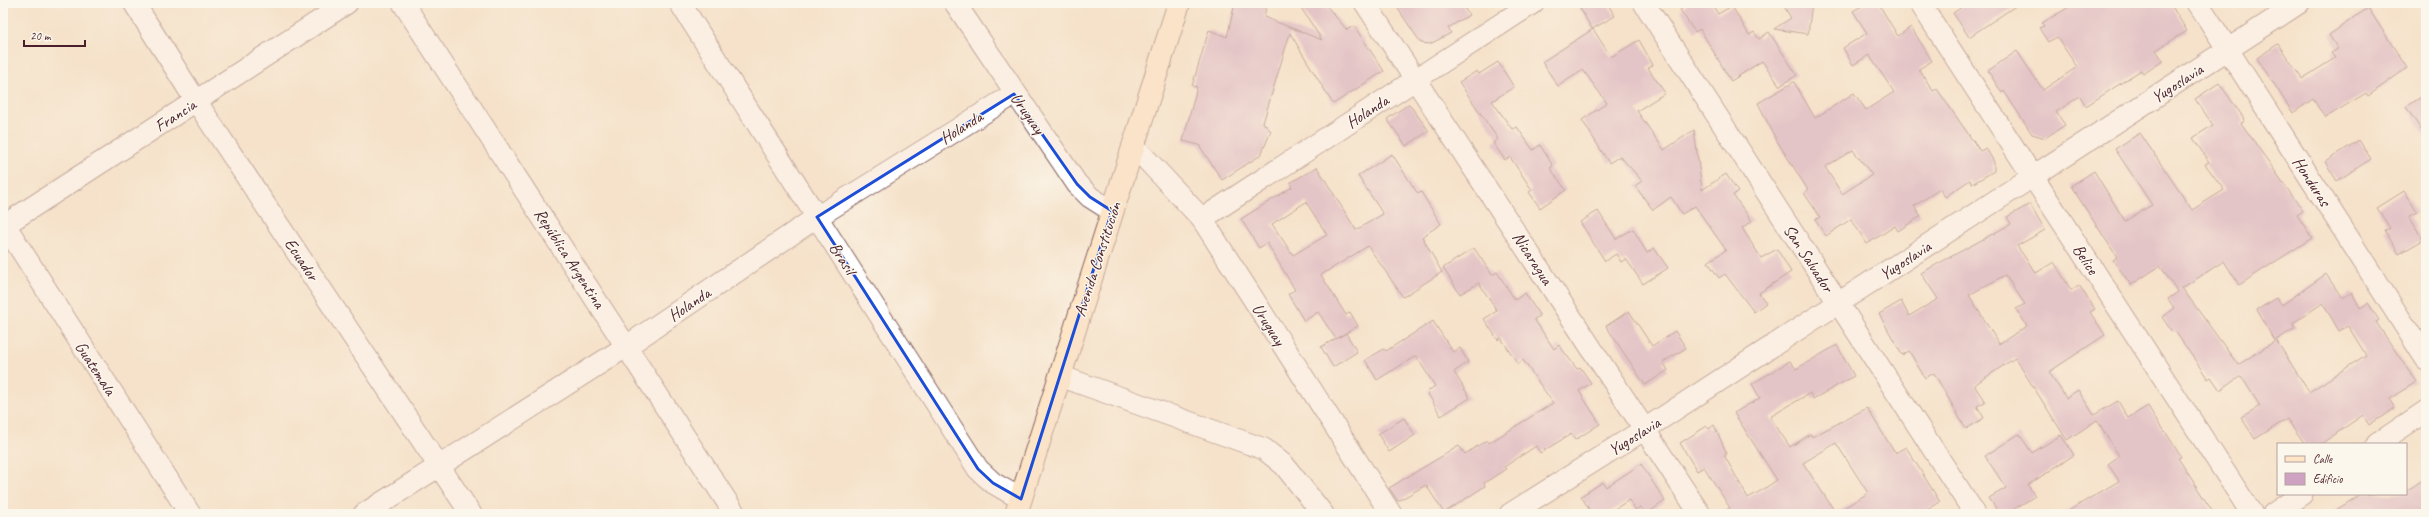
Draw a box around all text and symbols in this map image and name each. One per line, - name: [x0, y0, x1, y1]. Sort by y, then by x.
- scale bar: [24, 22, 85, 48]
- text: 20 m: [30, 28, 52, 44]
- street label: Yugoslavia: [2148, 58, 2208, 108]
- street label: Uruguay: [1006, 88, 1050, 139]
- street label: Holanda: [1342, 89, 1394, 133]
- street label: Francia: [151, 93, 202, 137]
- street label: Holanda: [936, 105, 988, 149]
- street label: Honduras: [2288, 152, 2337, 212]
- street label: Avenida Constitución: [1069, 198, 1126, 319]
- street label: República Argentina: [529, 204, 610, 313]
- street label: San Salvador: [1779, 220, 1839, 298]
- street label: Nicaragua: [1508, 228, 1558, 290]
- street label: Ecuador: [280, 234, 324, 286]
- street label: Yugoslavia: [1876, 235, 1936, 285]
- street label: Brasil: [824, 238, 862, 281]
- street label: Belice: [2068, 240, 2104, 280]
- street label: Holanda: [664, 282, 716, 326]
- street label: Uruguay: [1247, 299, 1291, 350]
- street label: Guatemala: [70, 337, 121, 400]
- street label: Yugoslavia: [1604, 412, 1665, 461]
- legend: [2277, 443, 2407, 495]
- text: Calle: [2313, 451, 2333, 467]
- text: Edificio: [2313, 471, 2343, 487]

